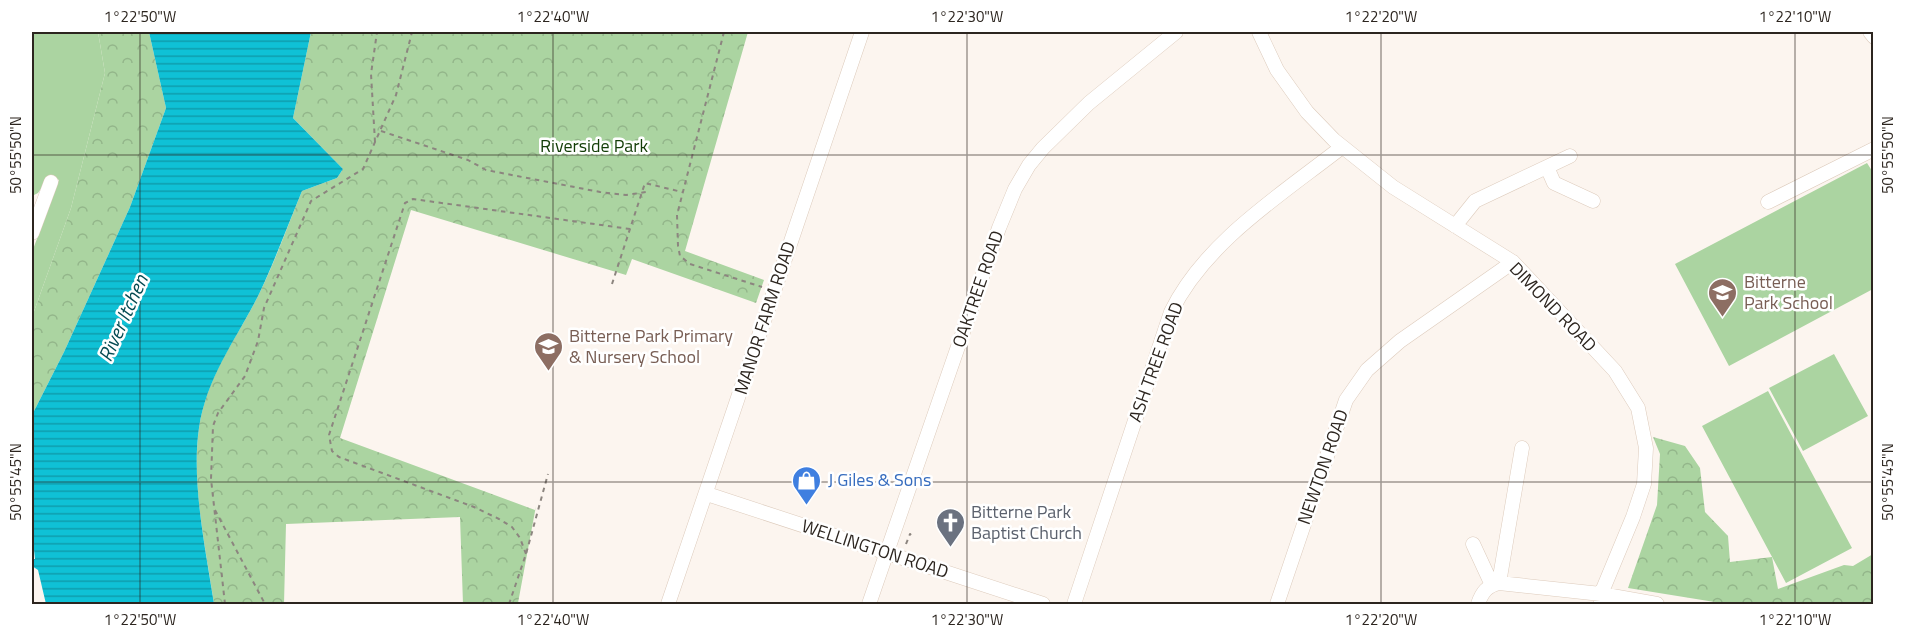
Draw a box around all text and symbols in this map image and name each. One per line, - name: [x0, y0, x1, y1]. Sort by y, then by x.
- text: 1°22'50"W: [104, 5, 176, 28]
- text: 1°22'40"W: [517, 5, 589, 28]
- text: 1°22'30"W: [931, 5, 1003, 28]
- text: 1°22'20"W: [1345, 5, 1417, 28]
- text: 1°22'10"W: [1759, 5, 1831, 28]
- text: 50°55'50"N: [4, 116, 27, 194]
- text: 50°55'50"N: [1876, 116, 1899, 194]
- park label: Riverside Park: [540, 132, 648, 159]
- street label: OAKTREE ROAD: [945, 227, 1010, 351]
- street label: MANOR FARM ROAD: [727, 238, 802, 398]
- street label: DIMOND ROAD: [1503, 256, 1603, 358]
- water label: River Itchen: [90, 268, 156, 366]
- place label: Bitterne Park School: [1744, 268, 1833, 316]
- school or university icon: Bitterne Park School: [1707, 276, 1739, 318]
- street label: ASH TREE ROAD: [1121, 298, 1190, 426]
- place label: Bitterne Park Primary & Nursery School: [569, 322, 733, 370]
- school or university icon: Bitterne Park Primary & Nursery School: [532, 330, 564, 372]
- street label: NEWTON ROAD: [1290, 406, 1355, 528]
- text: 50°55'45"N: [4, 443, 27, 521]
- text: 50°55'45"N: [1876, 443, 1899, 521]
- shop icon: J Giles & Sons: [791, 464, 823, 506]
- place label: J Giles & Sons: [828, 466, 931, 493]
- place label: Bitterne Park Baptist Church: [971, 498, 1082, 546]
- church icon: Bitterne Park Baptist Church: [934, 506, 966, 548]
- street label: WELLINGTON ROAD: [798, 512, 952, 585]
- text: 1°22'50"W: [104, 608, 176, 631]
- text: 1°22'40"W: [517, 608, 589, 631]
- text: 1°22'30"W: [931, 608, 1003, 631]
- text: 1°22'20"W: [1345, 608, 1417, 631]
- text: 1°22'10"W: [1759, 608, 1831, 631]

